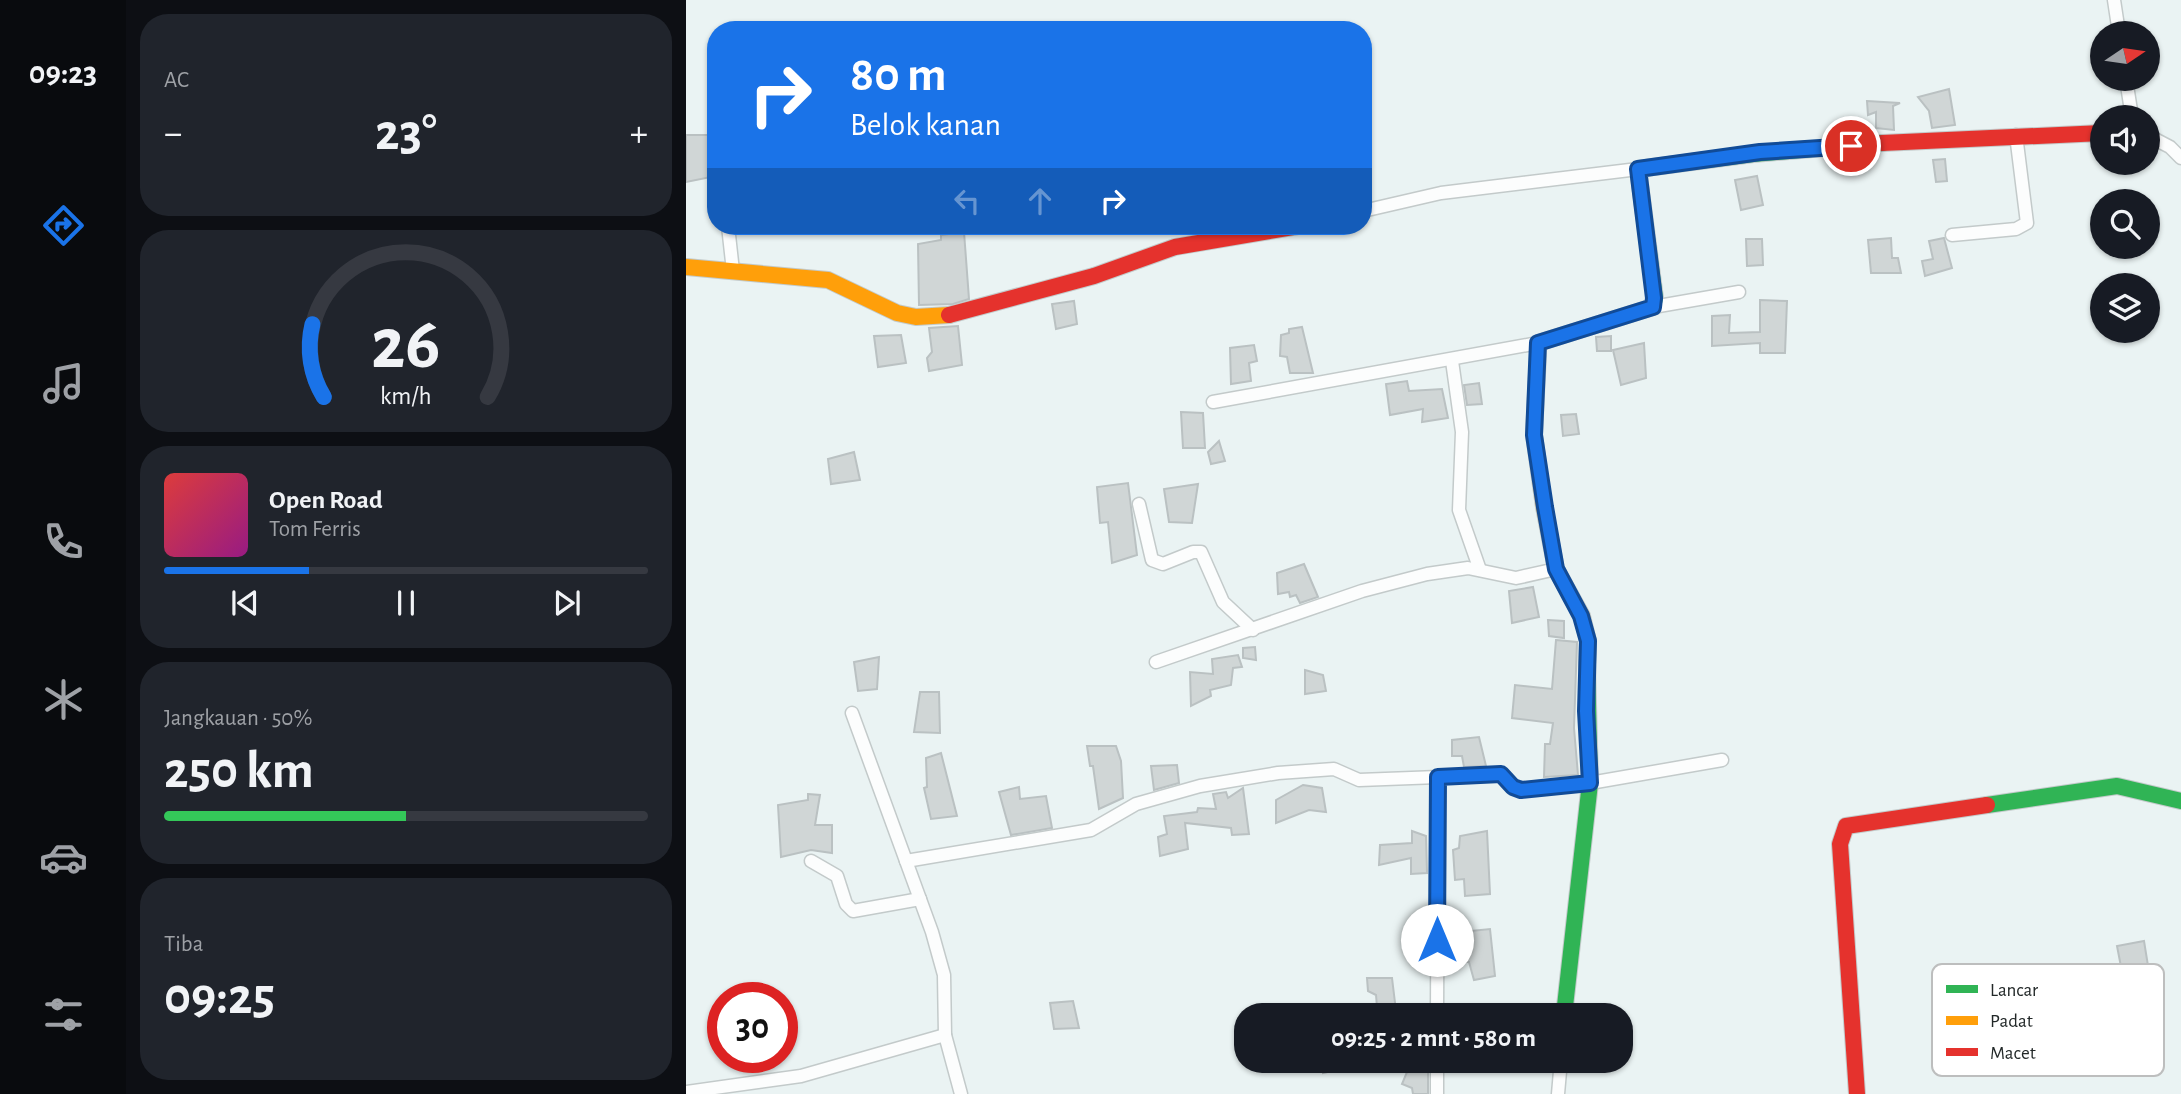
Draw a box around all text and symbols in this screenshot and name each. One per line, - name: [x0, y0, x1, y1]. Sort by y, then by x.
- north arrow: [2090, 21, 2160, 91]
- map controls: [2090, 21, 2160, 343]
- icon: right: [735, 49, 826, 140]
- text: 80 m: [850, 51, 947, 100]
- text: 09:23: [29, 57, 97, 89]
- text: AC: [164, 69, 189, 92]
- button: sound: [2090, 105, 2160, 175]
- text: 23°: [375, 107, 437, 159]
- text: Belok kanan: [850, 109, 1001, 141]
- text: −: [164, 115, 182, 153]
- text: +: [630, 115, 648, 153]
- pin: [1821, 116, 1881, 176]
- icon: arrive: [1832, 127, 1870, 165]
- icon: left: [948, 182, 986, 220]
- icon: ahead: [1021, 182, 1059, 220]
- icon: right: [1094, 182, 1132, 220]
- button: search: [2090, 189, 2160, 259]
- icon: directions: [39, 201, 88, 250]
- button: layers: [2090, 273, 2160, 343]
- text: 26: [371, 309, 441, 382]
- icon: music: [39, 359, 88, 408]
- text: km/h: [380, 384, 432, 409]
- text: Open Road: [269, 487, 383, 513]
- icon: phone: [39, 517, 88, 566]
- text: Tom Ferris: [269, 518, 361, 541]
- icon: previous: [226, 584, 264, 622]
- icon: pause: [387, 584, 425, 622]
- icon: next: [548, 584, 586, 622]
- icon: climate: [39, 675, 88, 724]
- text: Jangkauan · 50%: [164, 707, 312, 730]
- text: 250 km: [164, 745, 314, 797]
- icon: car: [39, 833, 88, 882]
- position arrow: [1400, 903, 1474, 977]
- text: Tiba: [164, 933, 203, 956]
- legend: [1932, 964, 2164, 1076]
- text: 09:25: [164, 971, 275, 1023]
- text: Lancar: [1990, 981, 2038, 1000]
- speed limit sign: 30: [707, 982, 798, 1073]
- icon: filters: [39, 990, 88, 1039]
- text: Padat: [1990, 1012, 2033, 1031]
- text: 09:25 · 2 mnt · 580 m: [1331, 1025, 1536, 1051]
- text: Macet: [1990, 1044, 2036, 1063]

